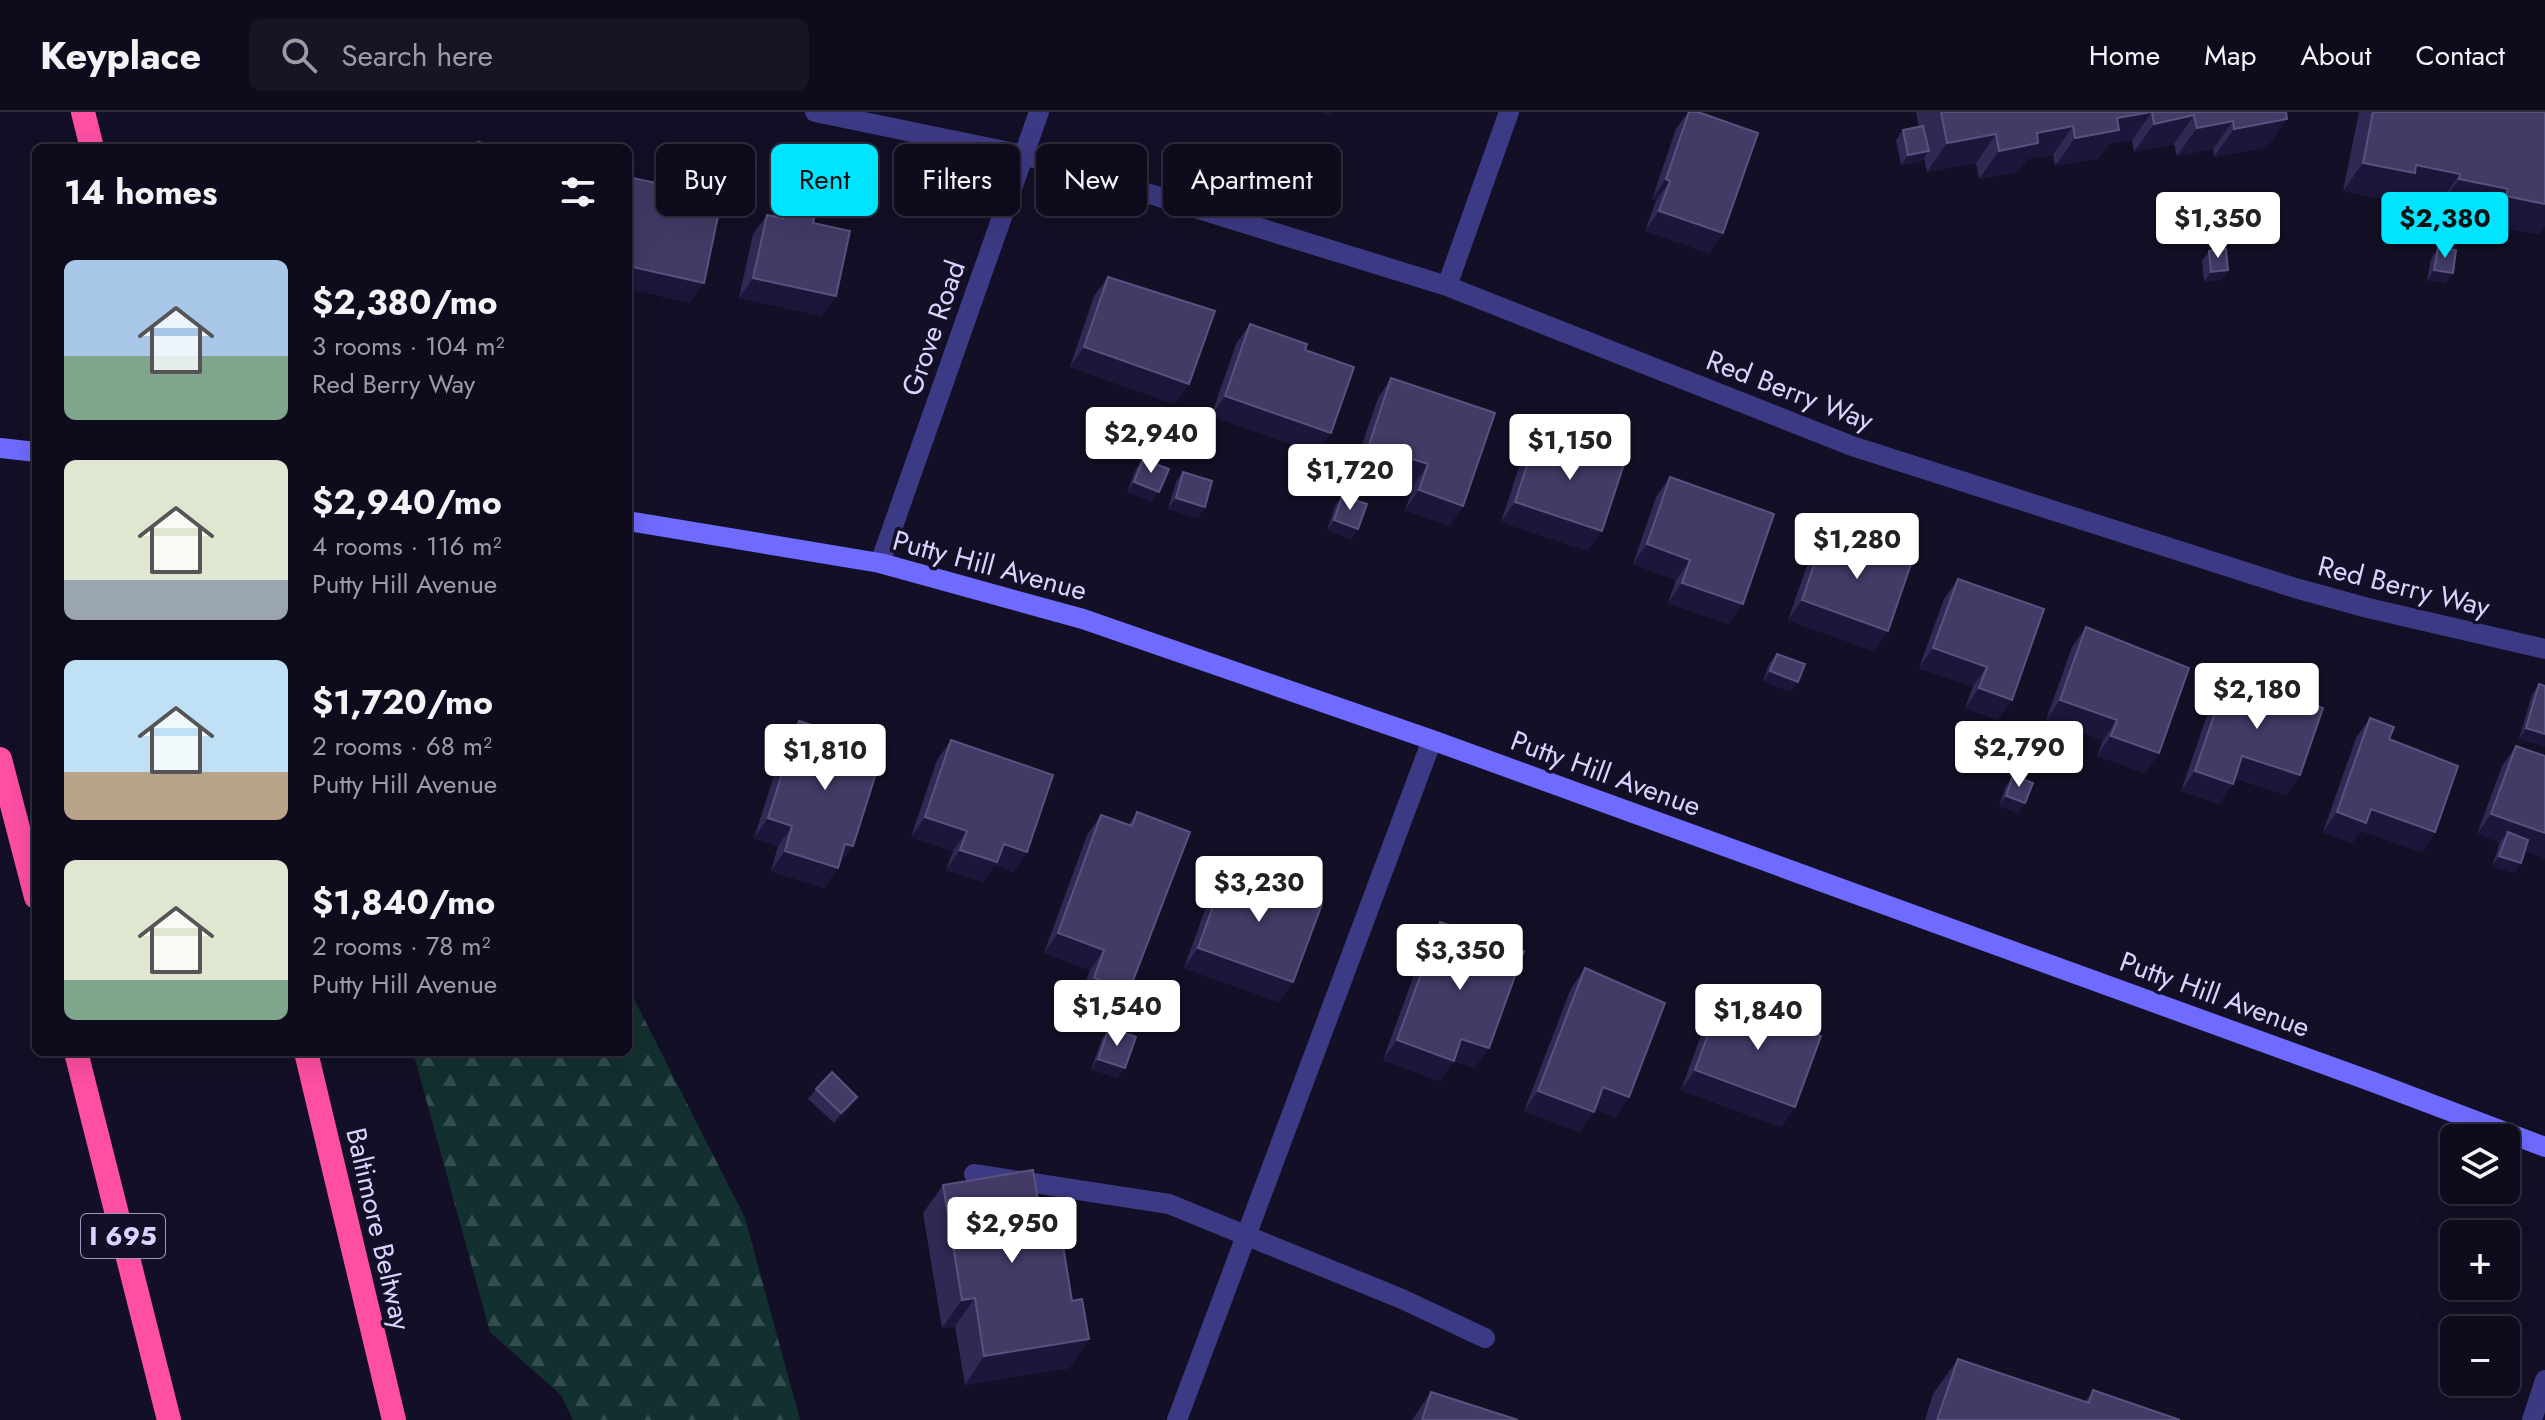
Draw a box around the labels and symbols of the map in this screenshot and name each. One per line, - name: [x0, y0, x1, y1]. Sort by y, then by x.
- pin: $1,350: [2153, 192, 2283, 260]
- pin: $2,380: [2380, 192, 2510, 260]
- street label: Grove Road: [891, 255, 976, 401]
- street label: Red Berry Way: [1700, 340, 1880, 441]
- pin: $2,940: [1086, 407, 1216, 475]
- pin: $1,150: [1505, 414, 1635, 482]
- pin: $1,720: [1285, 444, 1415, 512]
- pin: $1,280: [1792, 513, 1922, 581]
- street label: Putty Hill Avenue: [888, 520, 1092, 611]
- street label: Red Berry Way: [2314, 545, 2495, 628]
- pin: $2,180: [2192, 663, 2322, 731]
- street label: Putty Hill Avenue: [1505, 720, 1707, 827]
- pin: $2,790: [1954, 721, 2084, 789]
- pin: $1,810: [760, 724, 890, 792]
- pin: $3,230: [1194, 856, 1324, 924]
- pin: $3,350: [1395, 924, 1525, 992]
- street label: Putty Hill Avenue: [2114, 941, 2316, 1048]
- pin: $1,540: [1052, 980, 1182, 1048]
- pin: $1,840: [1693, 984, 1823, 1052]
- street label: Baltimore Beltway: [335, 1124, 422, 1335]
- pin: $2,950: [947, 1197, 1077, 1265]
- road number: I 695: [81, 1214, 165, 1258]

